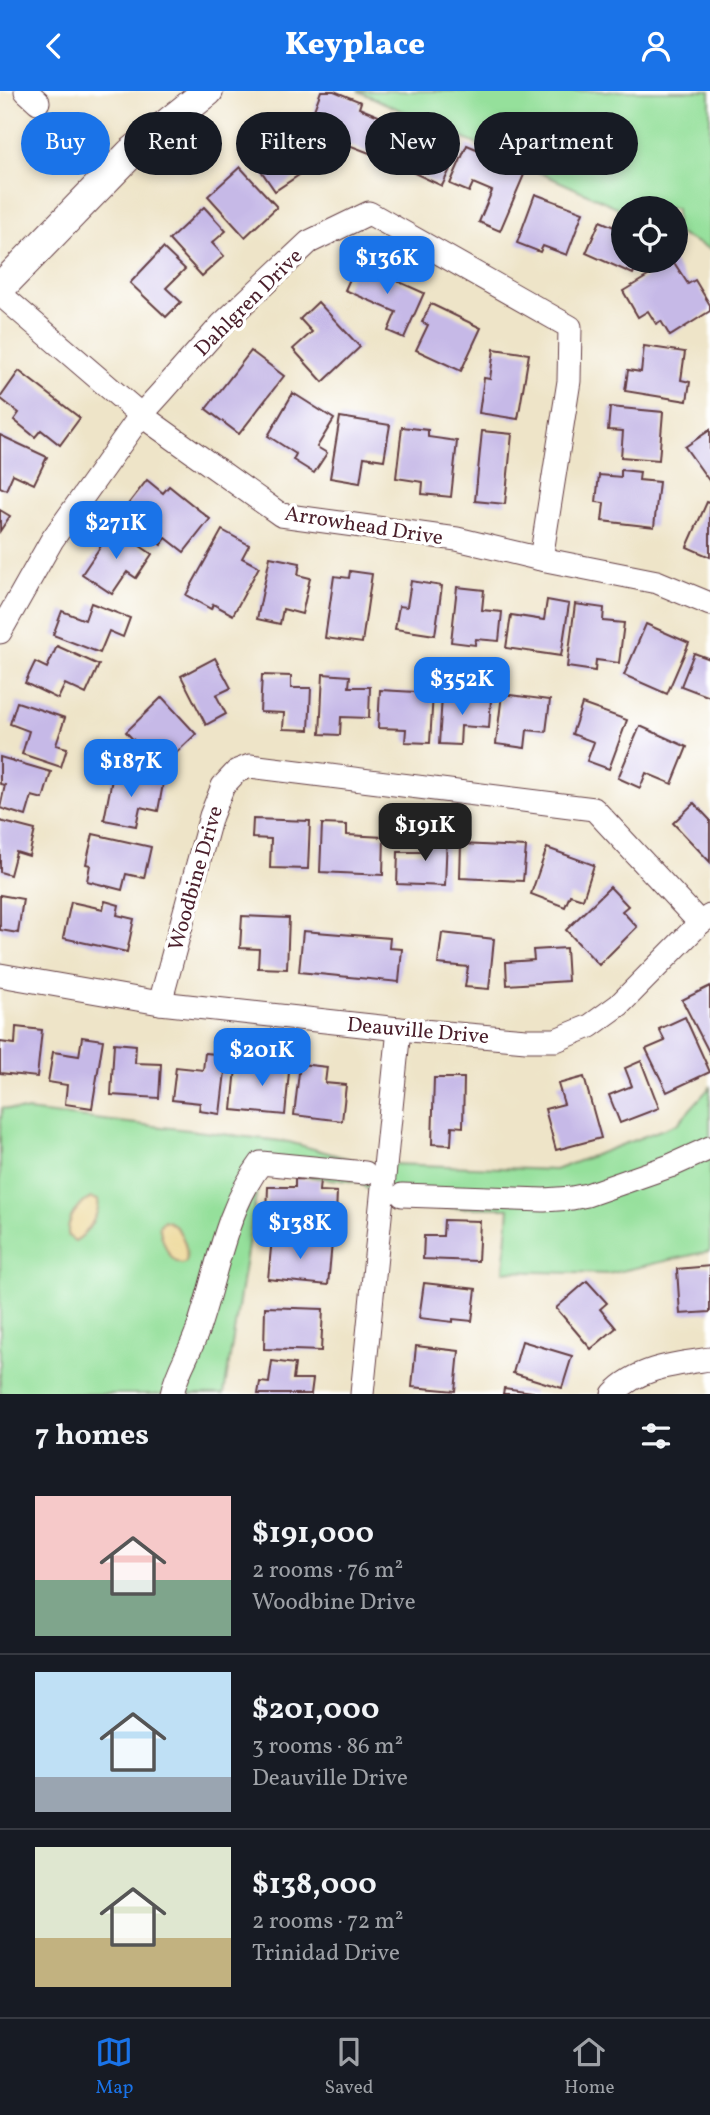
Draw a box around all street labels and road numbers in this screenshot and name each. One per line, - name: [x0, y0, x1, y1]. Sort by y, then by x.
- street label: Dahlgren Drive: [189, 243, 310, 364]
- street label: Arrowhead Drive: [283, 500, 445, 553]
- street label: Woodbine Drive: [162, 803, 231, 954]
- street label: Deauville Drive: [346, 1011, 490, 1052]

